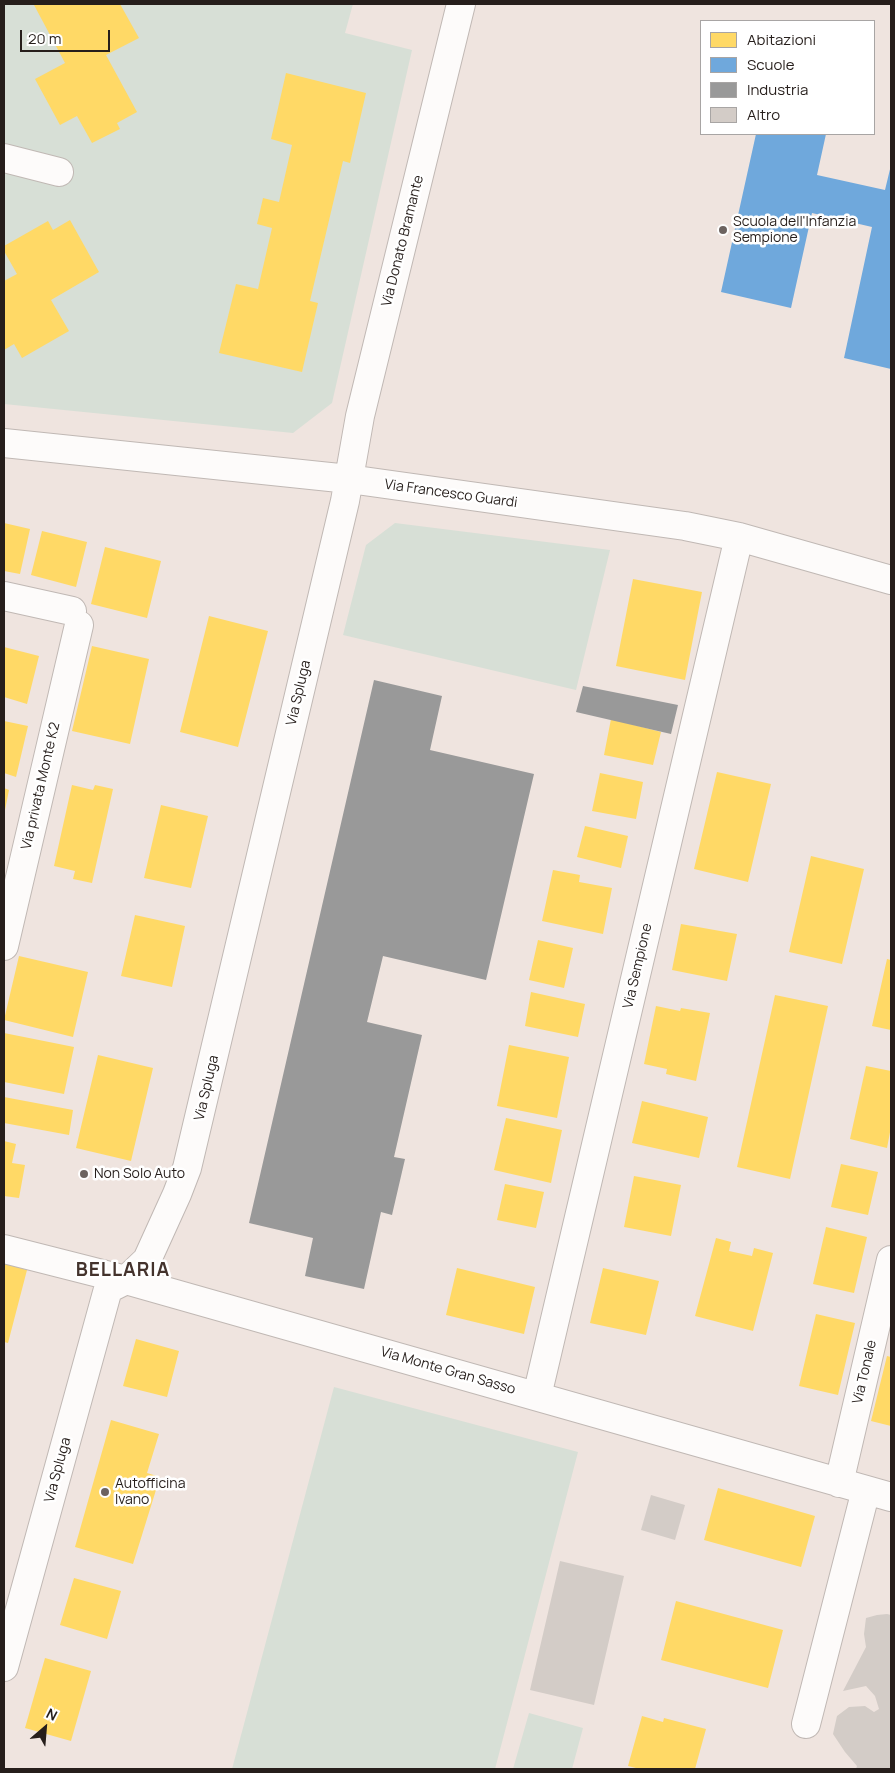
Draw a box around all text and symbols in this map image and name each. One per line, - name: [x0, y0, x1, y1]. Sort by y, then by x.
- scale bar: [22, 20, 112, 52]
- legend: [700, 20, 875, 135]
- text: 20 m: [28, 28, 61, 49]
- text: Abitazioni: [747, 29, 816, 50]
- text: Scuole: [747, 54, 795, 75]
- text: Industria: [747, 79, 808, 100]
- text: Altro: [747, 104, 780, 125]
- street label: Via Donato Bramante: [379, 174, 427, 308]
- place label: Scuola dell'Infanzia Sempione: [733, 214, 856, 246]
- marker: Scuola dell'Infanzia Sempione: [717, 224, 729, 236]
- street label: Via Francesco Guardi: [383, 476, 519, 512]
- street label: Via Spluga: [283, 659, 315, 727]
- street label: Via privata Monte K2: [18, 721, 64, 851]
- street label: Via Sempione: [620, 922, 656, 1010]
- street label: Via Spluga: [191, 1054, 223, 1122]
- place label: Non Solo Auto: [94, 1166, 185, 1182]
- marker: Non Solo Auto: [78, 1168, 90, 1180]
- district label: BELLARIA: [75, 1260, 171, 1282]
- street label: Via Tonale: [849, 1338, 881, 1406]
- street label: Via Monte Gran Sasso: [379, 1344, 517, 1398]
- street label: Via Spluga: [41, 1436, 75, 1504]
- place label: Autofficina Ivano: [115, 1476, 185, 1508]
- marker: Autofficina Ivano: [99, 1486, 111, 1498]
- north arrow: [20, 1703, 70, 1753]
- text: N: [43, 1703, 61, 1725]

